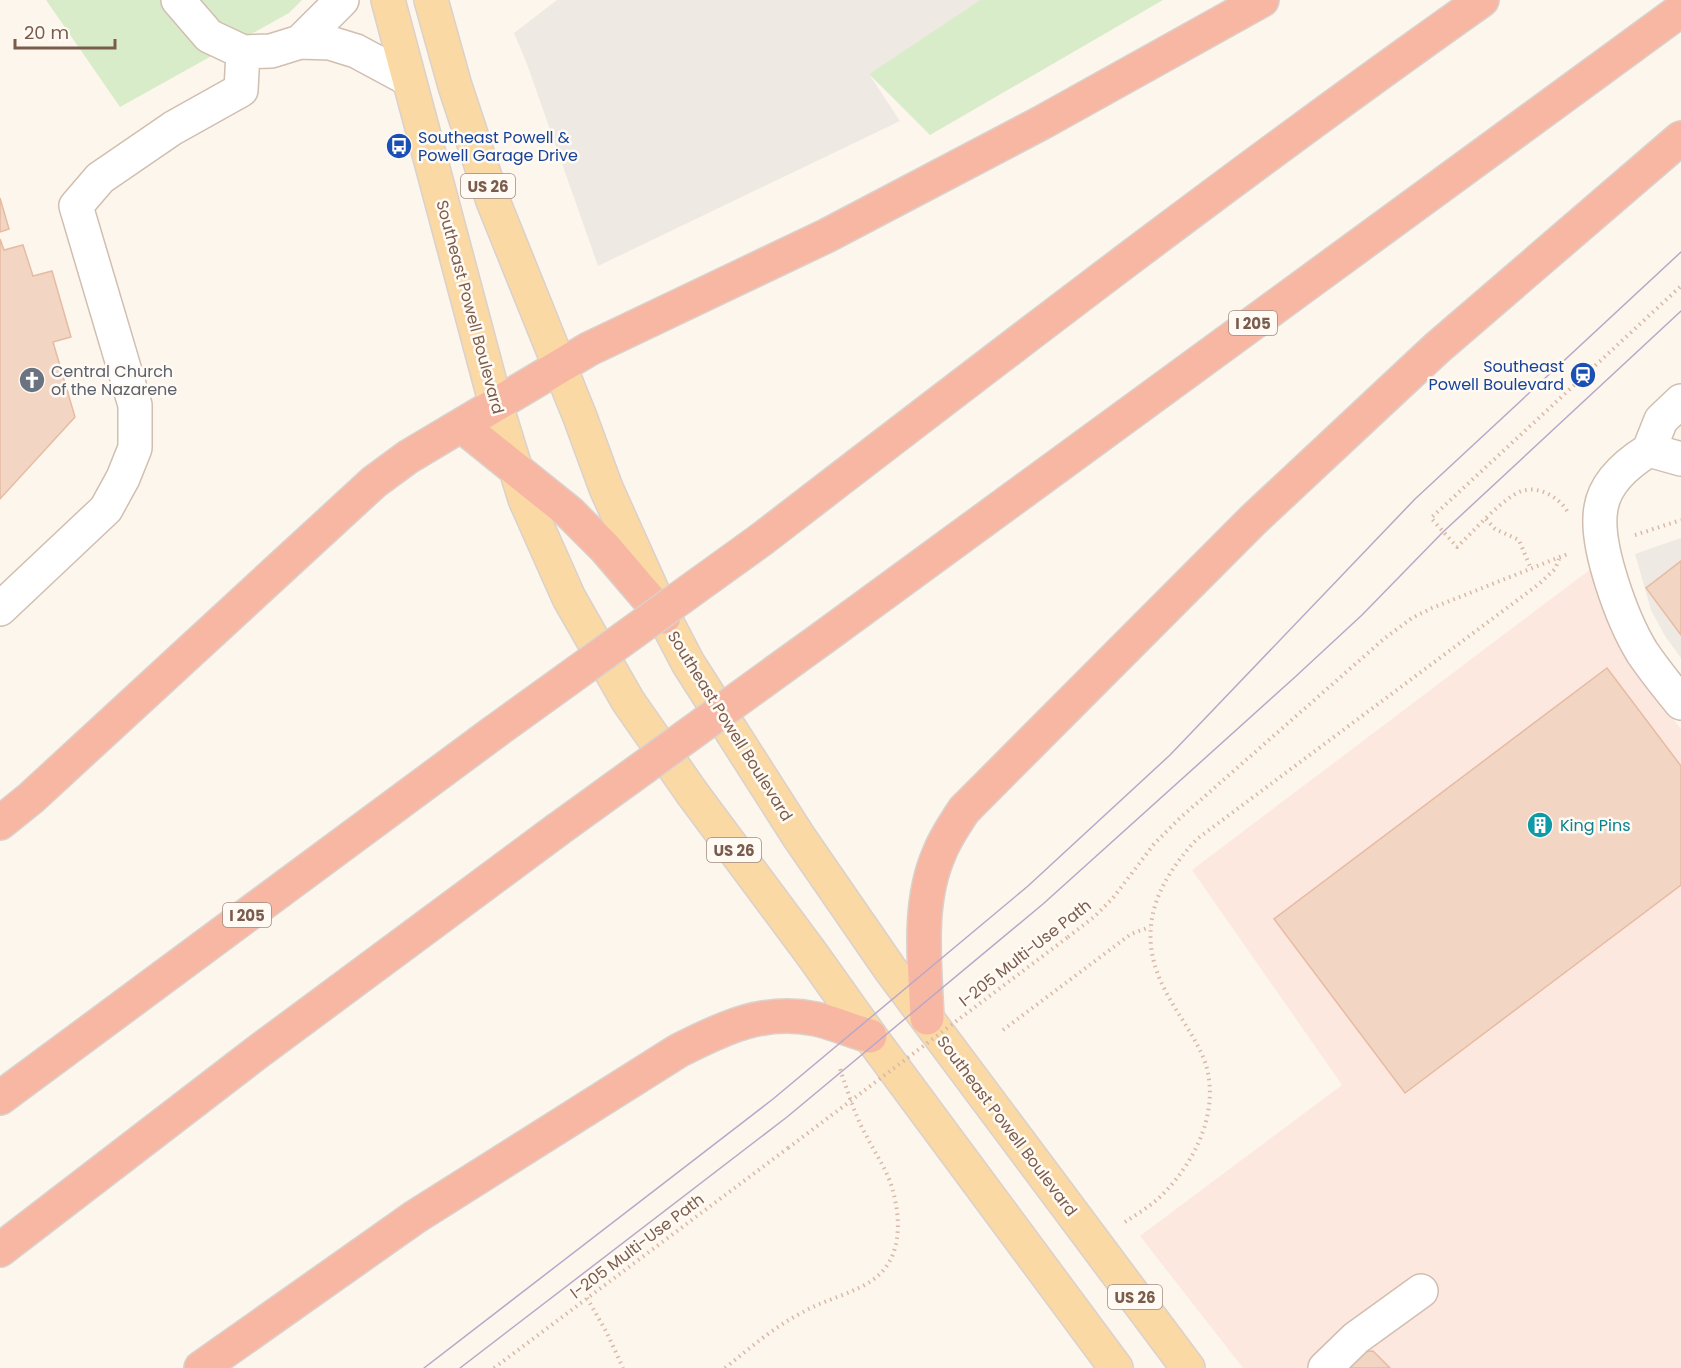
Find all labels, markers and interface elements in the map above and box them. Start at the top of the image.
scale bar [15,12,116,50]
text: 20 m [24,20,69,45]
place label: Southeast Powell & Powell Garage Drive [418,126,578,167]
bus stop icon: Southeast Powell & Powell Garage Drive [384,131,414,161]
road number: US 26 [461,174,515,198]
street label: Southeast Powell Boulevard [430,198,510,416]
road number: I 205 [1229,311,1277,335]
place label: Southeast Powell Boulevard [1429,355,1564,396]
place label: Central Church of the Nazarene [51,360,177,401]
station icon: Southeast Powell Boulevard [1568,360,1598,390]
church icon: Central Church of the Nazarene [17,365,47,395]
street label: Southeast Powell Boulevard [662,626,798,826]
building icon: King Pins [1525,810,1555,840]
place label: King Pins [1560,814,1631,837]
road number: US 26 [707,838,761,862]
street label: I-205 Multi-Use Path [954,894,1096,1012]
road number: I 205 [223,903,271,927]
street label: Southeast Powell Boulevard [931,1031,1083,1221]
street label: I-205 Multi-Use Path [565,1188,709,1304]
road number: US 26 [1108,1285,1162,1309]

